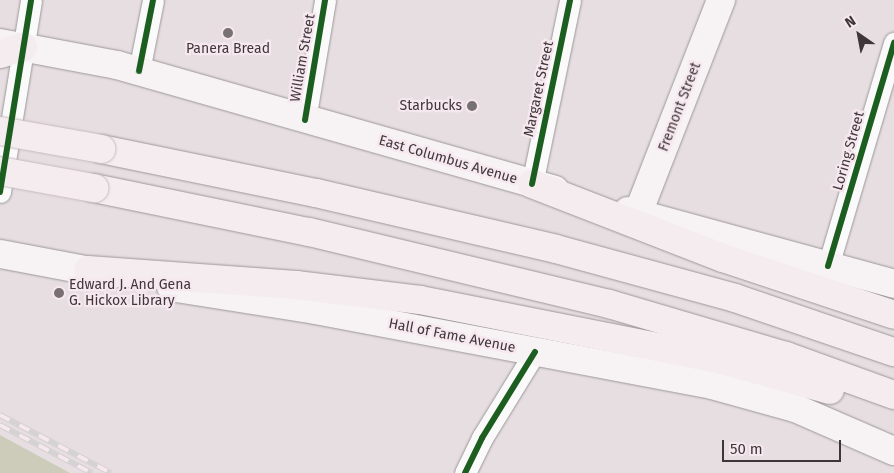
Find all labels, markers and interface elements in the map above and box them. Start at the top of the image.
north arrow [834,10,884,60]
text: N [842,12,859,32]
street label: William Street [287,13,319,103]
marker: Panera Bread [222,27,234,39]
street label: Margaret Street [521,39,557,139]
place label: Panera Bread [186,41,270,57]
street label: Fremont Street [655,60,705,154]
place label: Starbucks [400,98,462,114]
marker: Starbucks [466,100,478,112]
street label: Loring Street [830,110,868,192]
street label: East Columbus Avenue [377,132,519,188]
place label: Edward J. And Gena G. Hickox Library [69,277,191,310]
marker: Edward J. And Gena G. Hickox Library [53,287,65,299]
street label: Hall of Fame Avenue [387,315,517,357]
scale bar [724,430,843,462]
text: 50 m [730,440,763,458]

